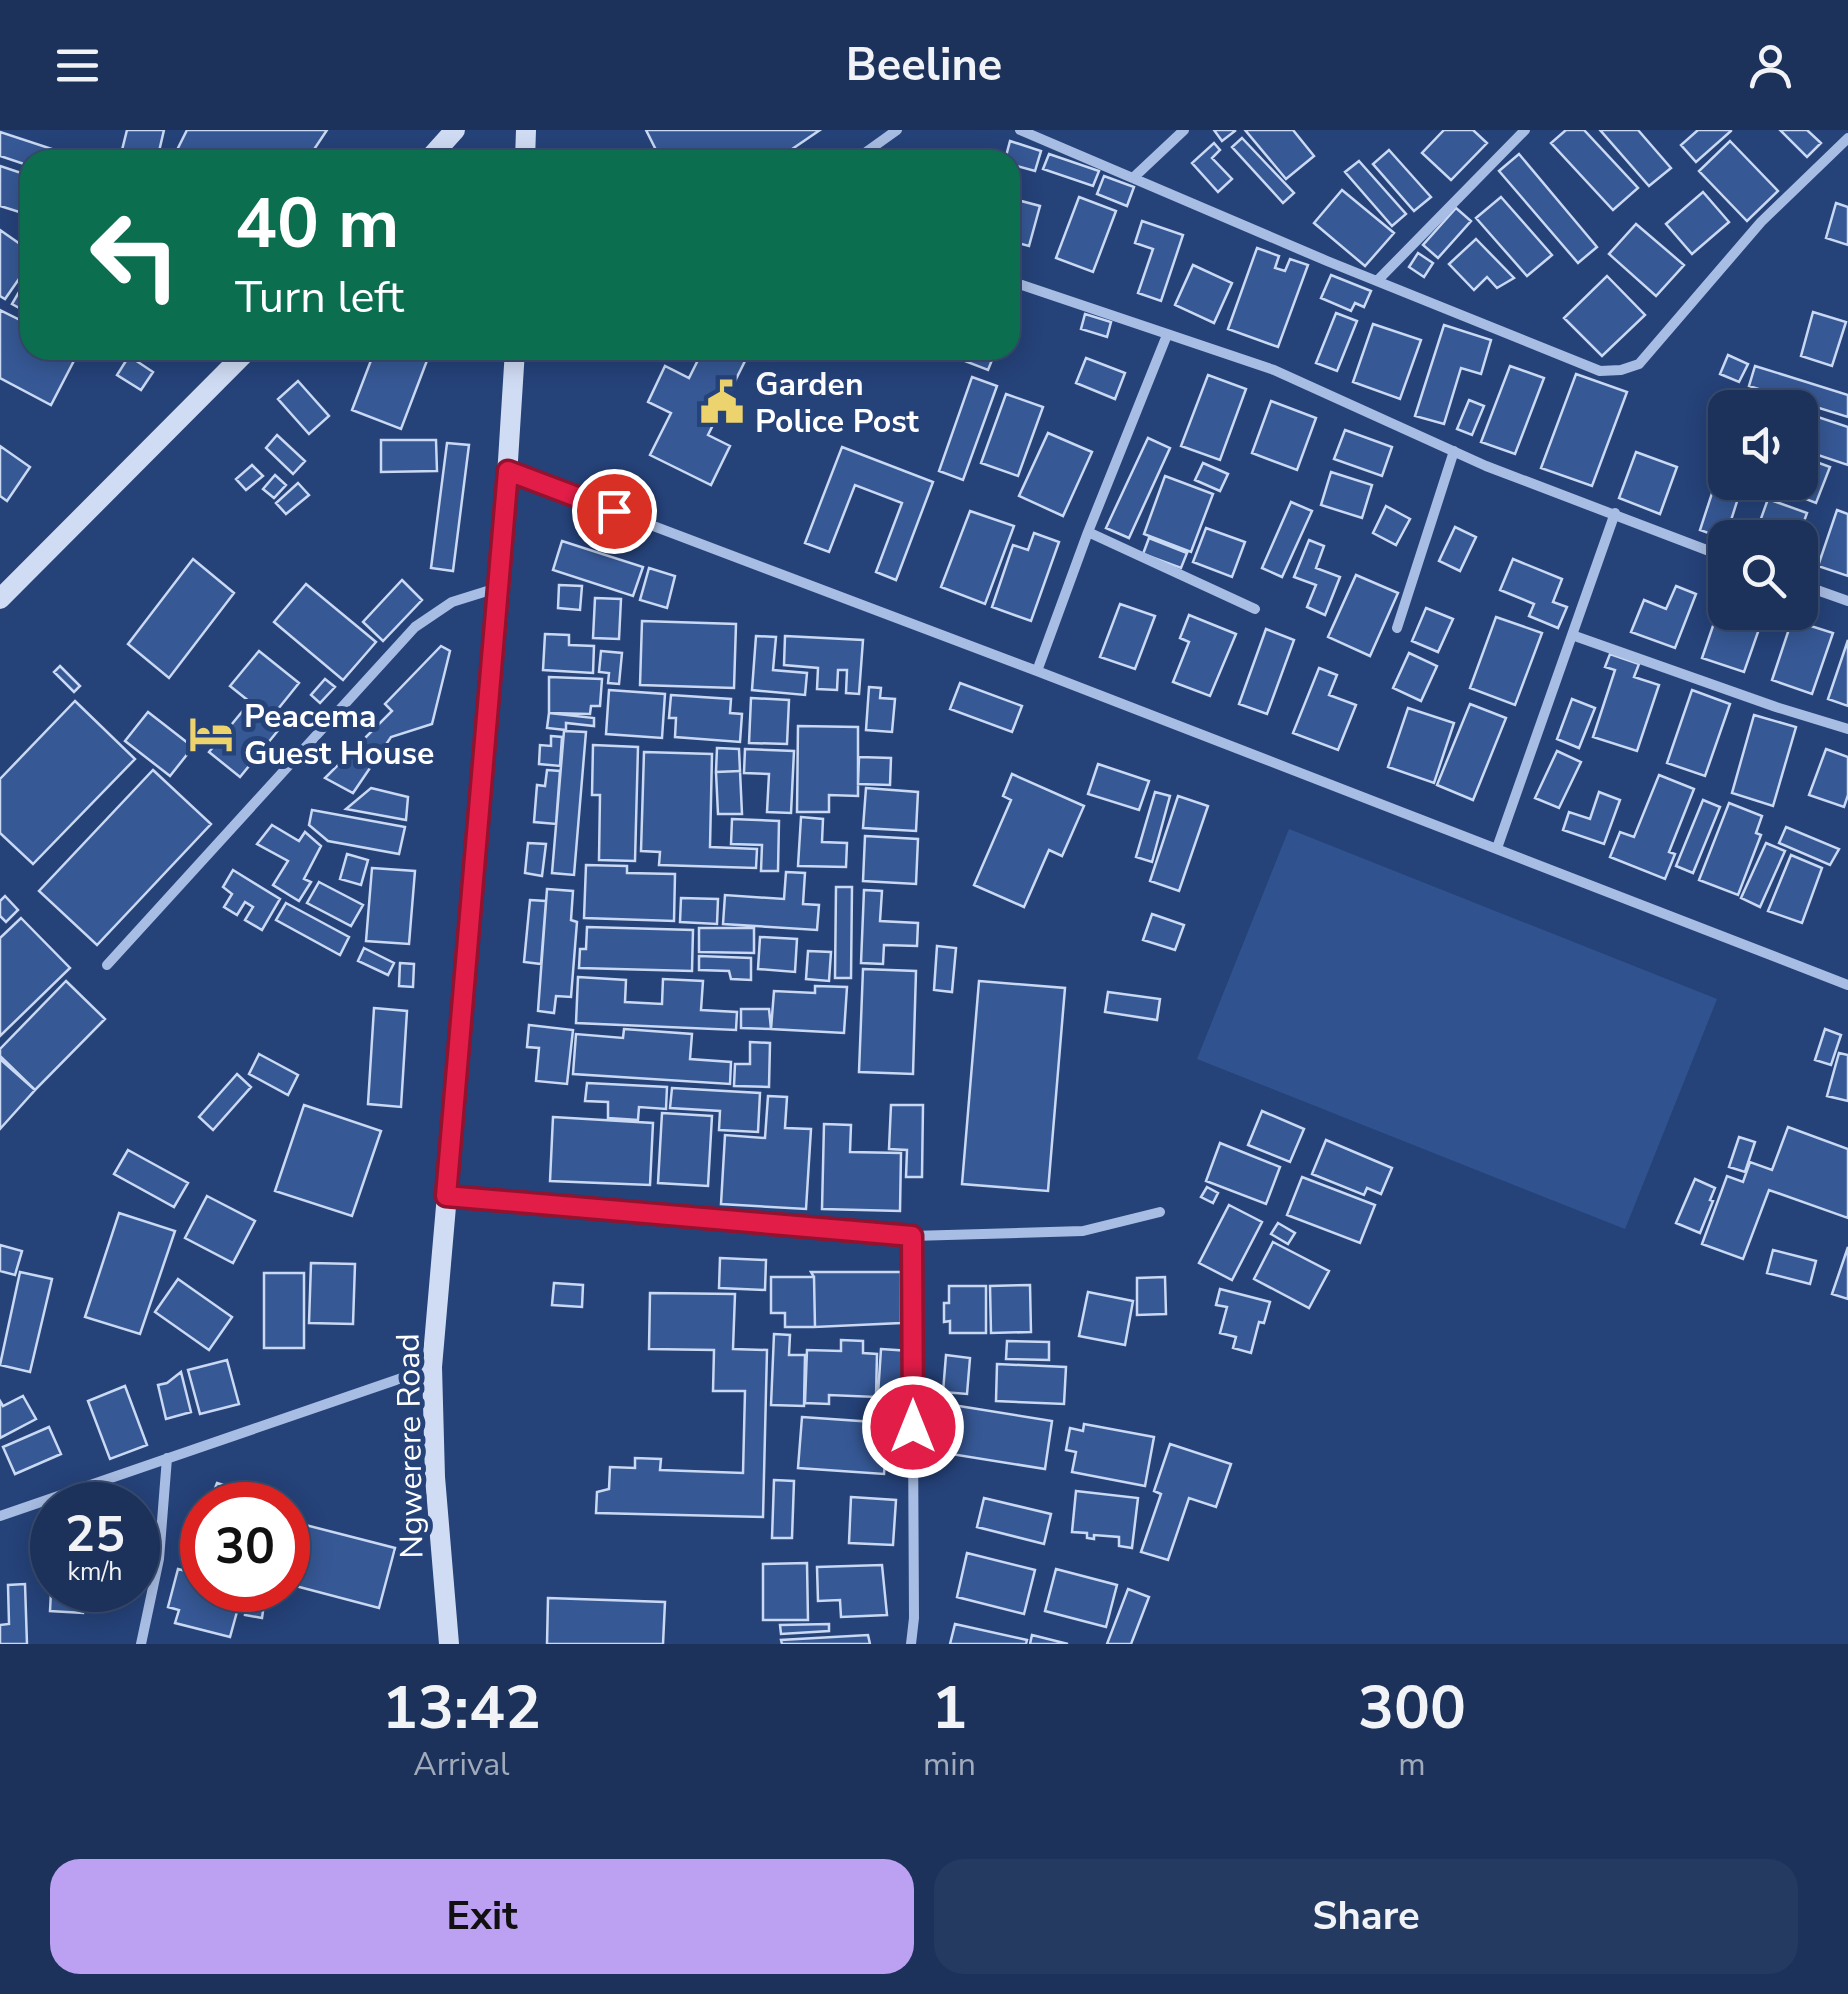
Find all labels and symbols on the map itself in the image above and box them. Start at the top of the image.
place label: Garden Police Post [755,363,920,443]
public building icon: Garden Police Post [698,378,746,426]
pin [572,469,657,554]
place label: Peacema Guest House [244,695,434,775]
hotel icon: Peacema Guest House [187,710,235,758]
street label: Ngwerere Road [387,1333,433,1559]
position arrow [861,1375,965,1479]
speed limit sign: 30 [180,1482,310,1612]

